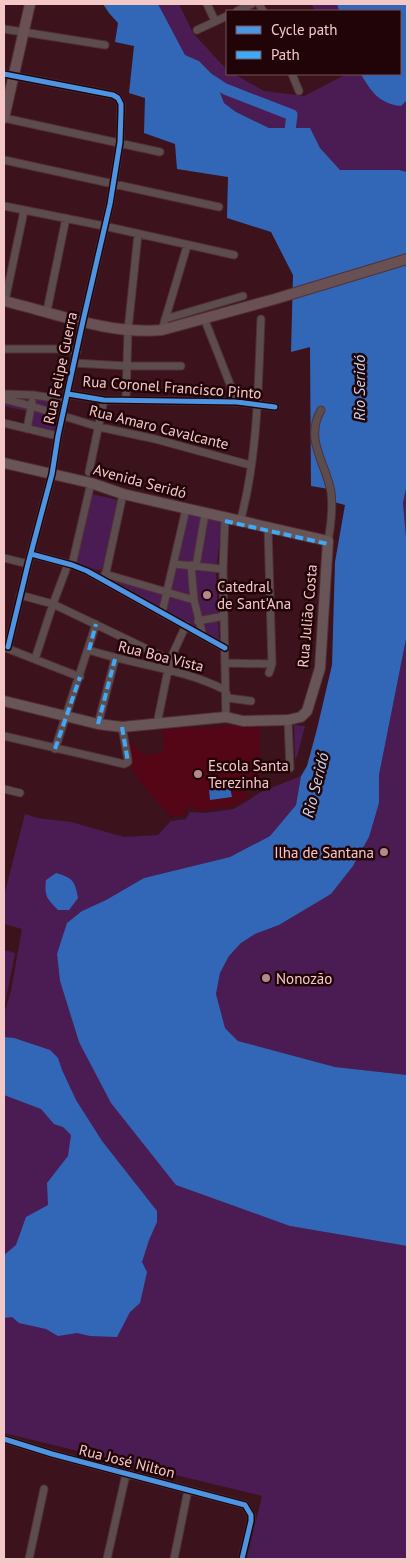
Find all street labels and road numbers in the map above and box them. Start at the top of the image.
street label: Rua Felipe Guerra [39,310,81,426]
street label: Rua Coronel Francisco Pinto [82,371,262,403]
street label: Rua Amaro Cavalcante [87,400,231,454]
street label: Avenida Seridó [91,459,189,503]
street label: Rua Julião Costa [293,564,321,668]
street label: Rua Boa Vista [116,636,206,676]
street label: Rua José Nilton [77,1440,177,1482]

